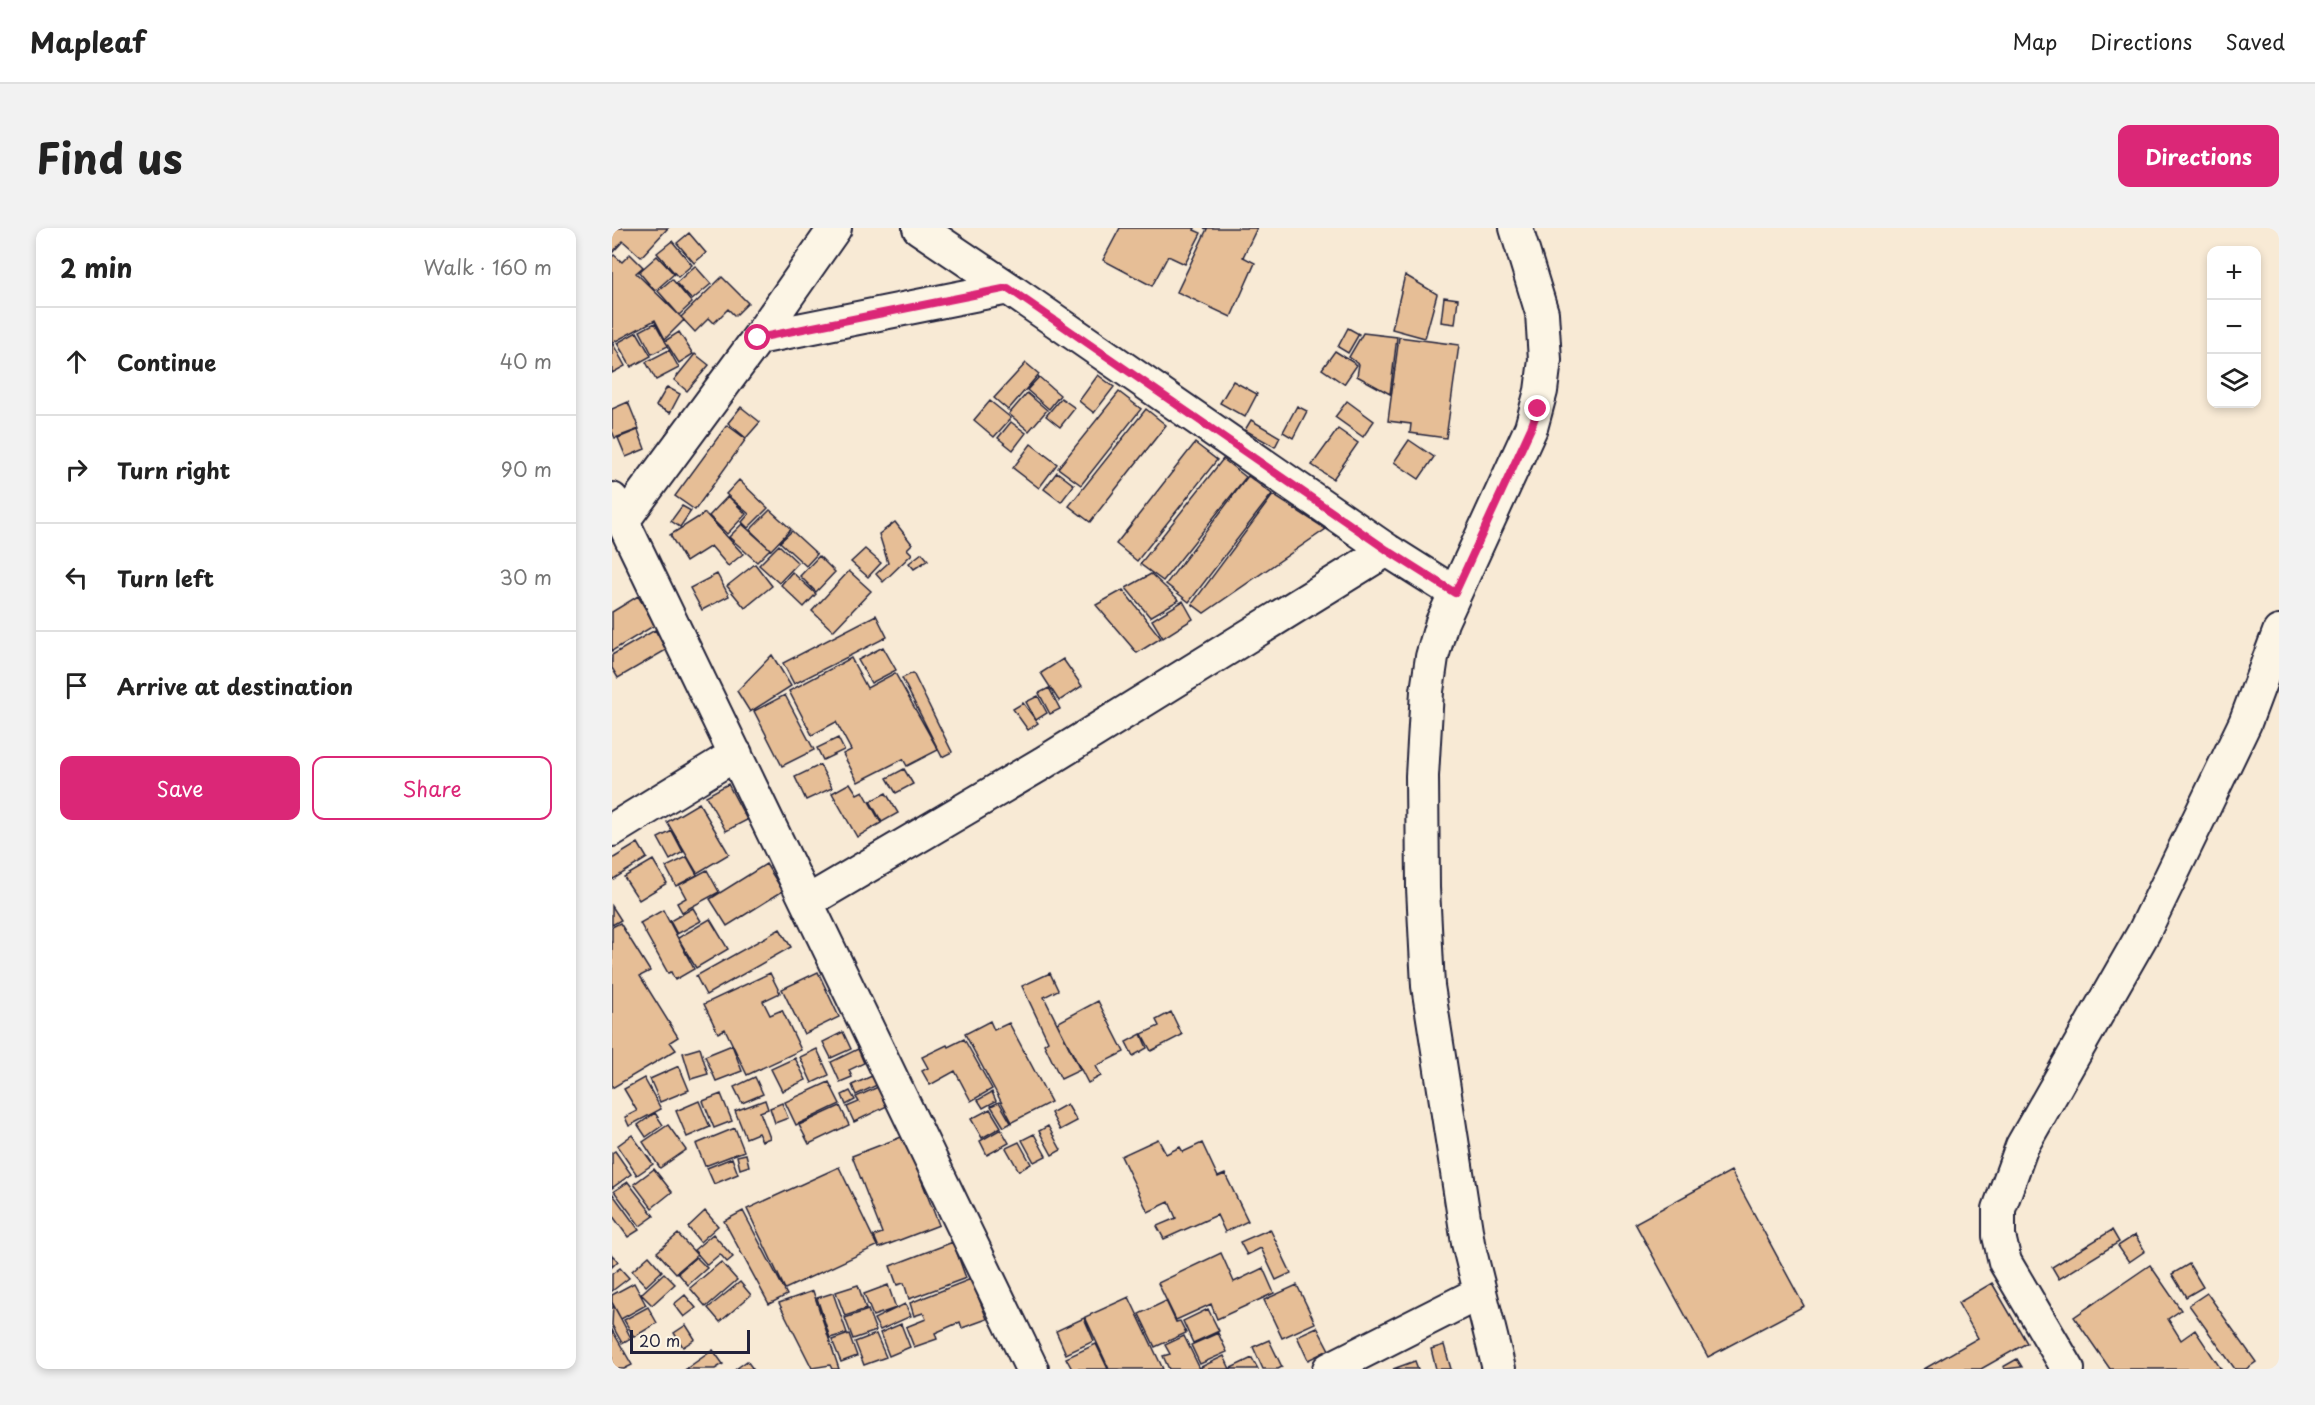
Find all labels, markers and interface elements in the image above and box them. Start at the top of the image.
text: Mapleaf [30,20,146,63]
text: Map [2012,25,2057,57]
text: Directions [2090,25,2192,57]
text: Saved [2225,25,2285,57]
text: Find us [36,125,183,188]
button: Directions [2118,125,2279,187]
map controls [2207,246,2261,408]
button: + [2207,246,2261,300]
text: 2 min [60,248,133,287]
text: Walk · 160 m [424,252,552,282]
button: − [2207,300,2261,354]
route start [744,324,770,350]
icon: ahead [60,345,93,378]
text: Continue [117,345,216,378]
text: 40 m [500,346,552,376]
button: layers [2207,354,2261,408]
route end [1524,395,1550,421]
icon: right [60,453,93,486]
text: Turn right [117,453,230,486]
text: 90 m [501,454,552,484]
icon: left [60,561,93,594]
text: Turn left [117,561,214,594]
text: 30 m [499,562,552,592]
icon: arrive [60,669,93,702]
text: Arrive at destination [117,669,353,702]
button: Save [60,756,300,820]
button: Share [312,756,552,820]
scale bar [630,1327,750,1354]
text: 20 m [639,1328,680,1352]

